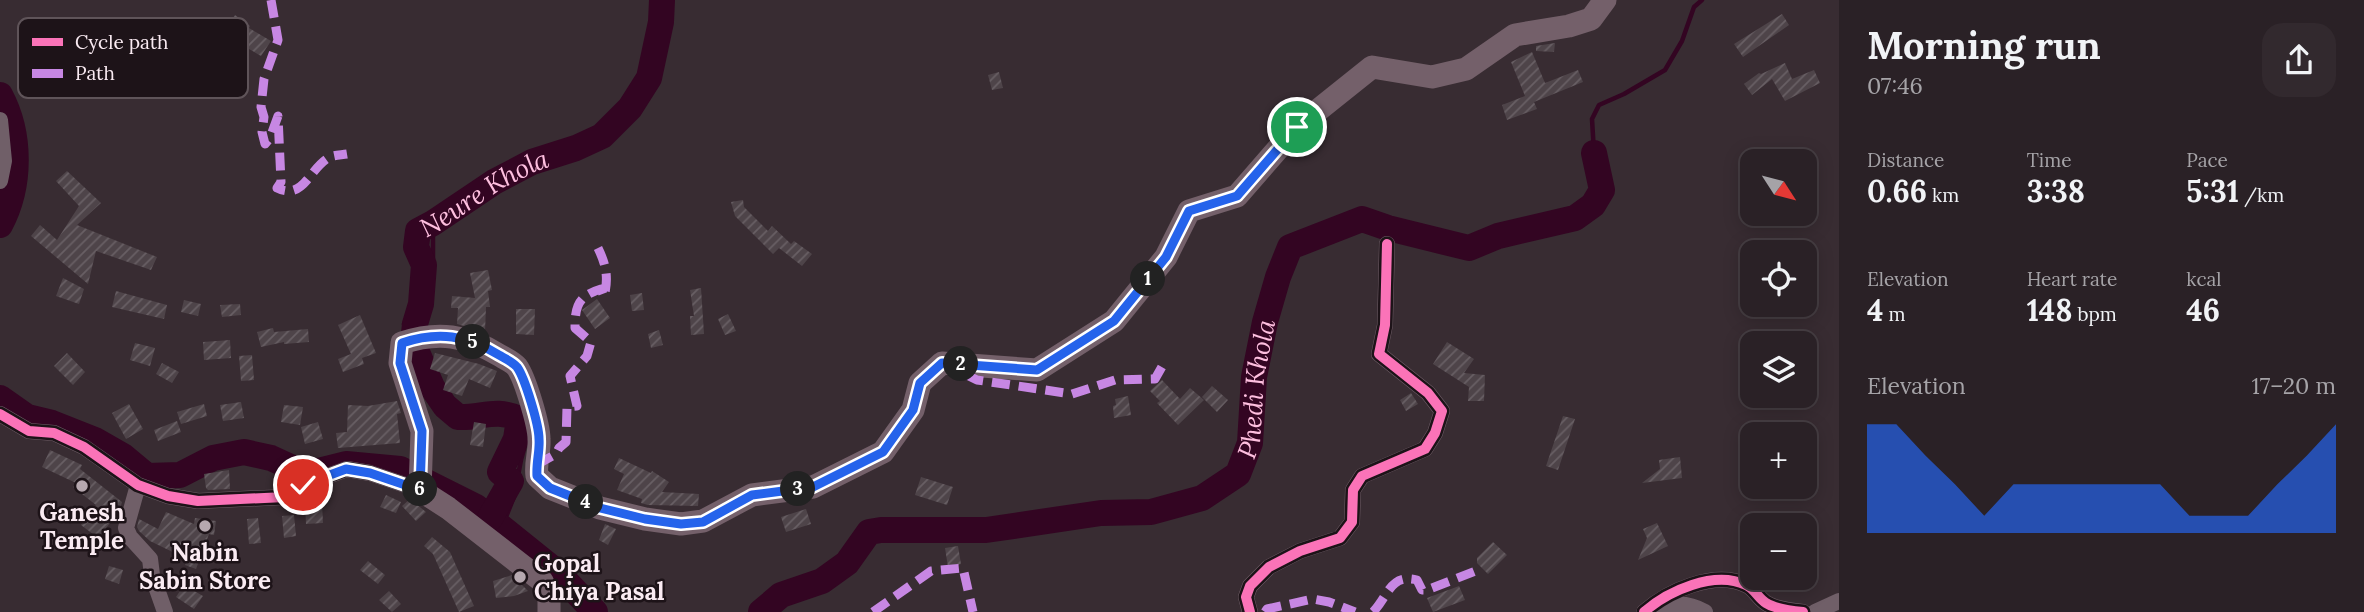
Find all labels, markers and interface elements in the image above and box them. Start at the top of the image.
legend [18,18,248,98]
text: Morning run [1867,21,2101,69]
button: share [2262,23,2336,97]
text: Cycle path [75,30,168,54]
text: Path [75,61,115,85]
text: 07:46 [1867,71,1923,100]
pin [1267,97,1327,157]
icon: arrive [1278,108,1316,146]
water label: Neure Khola [414,141,553,244]
text: Distance [1867,148,1944,172]
text: Time [2027,148,2071,172]
text: Pace [2186,148,2228,172]
north arrow [1740,149,1816,226]
map controls [1740,149,1817,590]
text: 0.66 [1867,172,1927,210]
text: 3:38 [2027,172,2085,210]
text: 5:31 [2186,172,2239,210]
text: km [1927,183,1959,207]
text: /km [2239,183,2284,207]
button: locate [1740,240,1817,317]
pin: 1 [1130,262,1166,296]
text: 1 [1144,266,1151,290]
text: Elevation [1867,267,1949,291]
text: Heart rate [2027,267,2117,291]
text: kcal [2186,267,2221,291]
text: 4 [1867,291,1883,329]
text: 148 [2027,291,2072,329]
text: 46 [2186,291,2220,329]
text: m [1883,302,1905,326]
text: bpm [2072,302,2117,326]
water label: Phedi Khola [1229,316,1282,463]
pin: 5 [456,324,490,360]
text: 5 [467,329,478,353]
button: layers [1740,331,1817,408]
pin: 2 [944,346,978,382]
text: 2 [955,351,966,375]
text: Elevation [1867,371,1966,400]
text: 17–20 m [2251,371,2336,400]
button: + [1740,422,1817,499]
pin [273,455,333,515]
icon: check [284,466,322,504]
pin: 6 [402,472,438,506]
pin: 3 [780,472,816,506]
text: 6 [414,476,425,500]
text: 3 [792,476,803,500]
marker: Ganesh Temple [74,478,90,494]
pin: 4 [568,484,604,520]
text: 4 [580,489,591,513]
place label: Ganesh Temple [39,497,125,556]
button: − [1740,513,1817,590]
marker: Nabin Sabin Store [197,518,213,534]
place label: Nabin Sabin Store [139,537,271,596]
place label: Gopal Chiya Pasal [534,548,664,607]
marker: Gopal Chiya Pasal [512,569,528,585]

